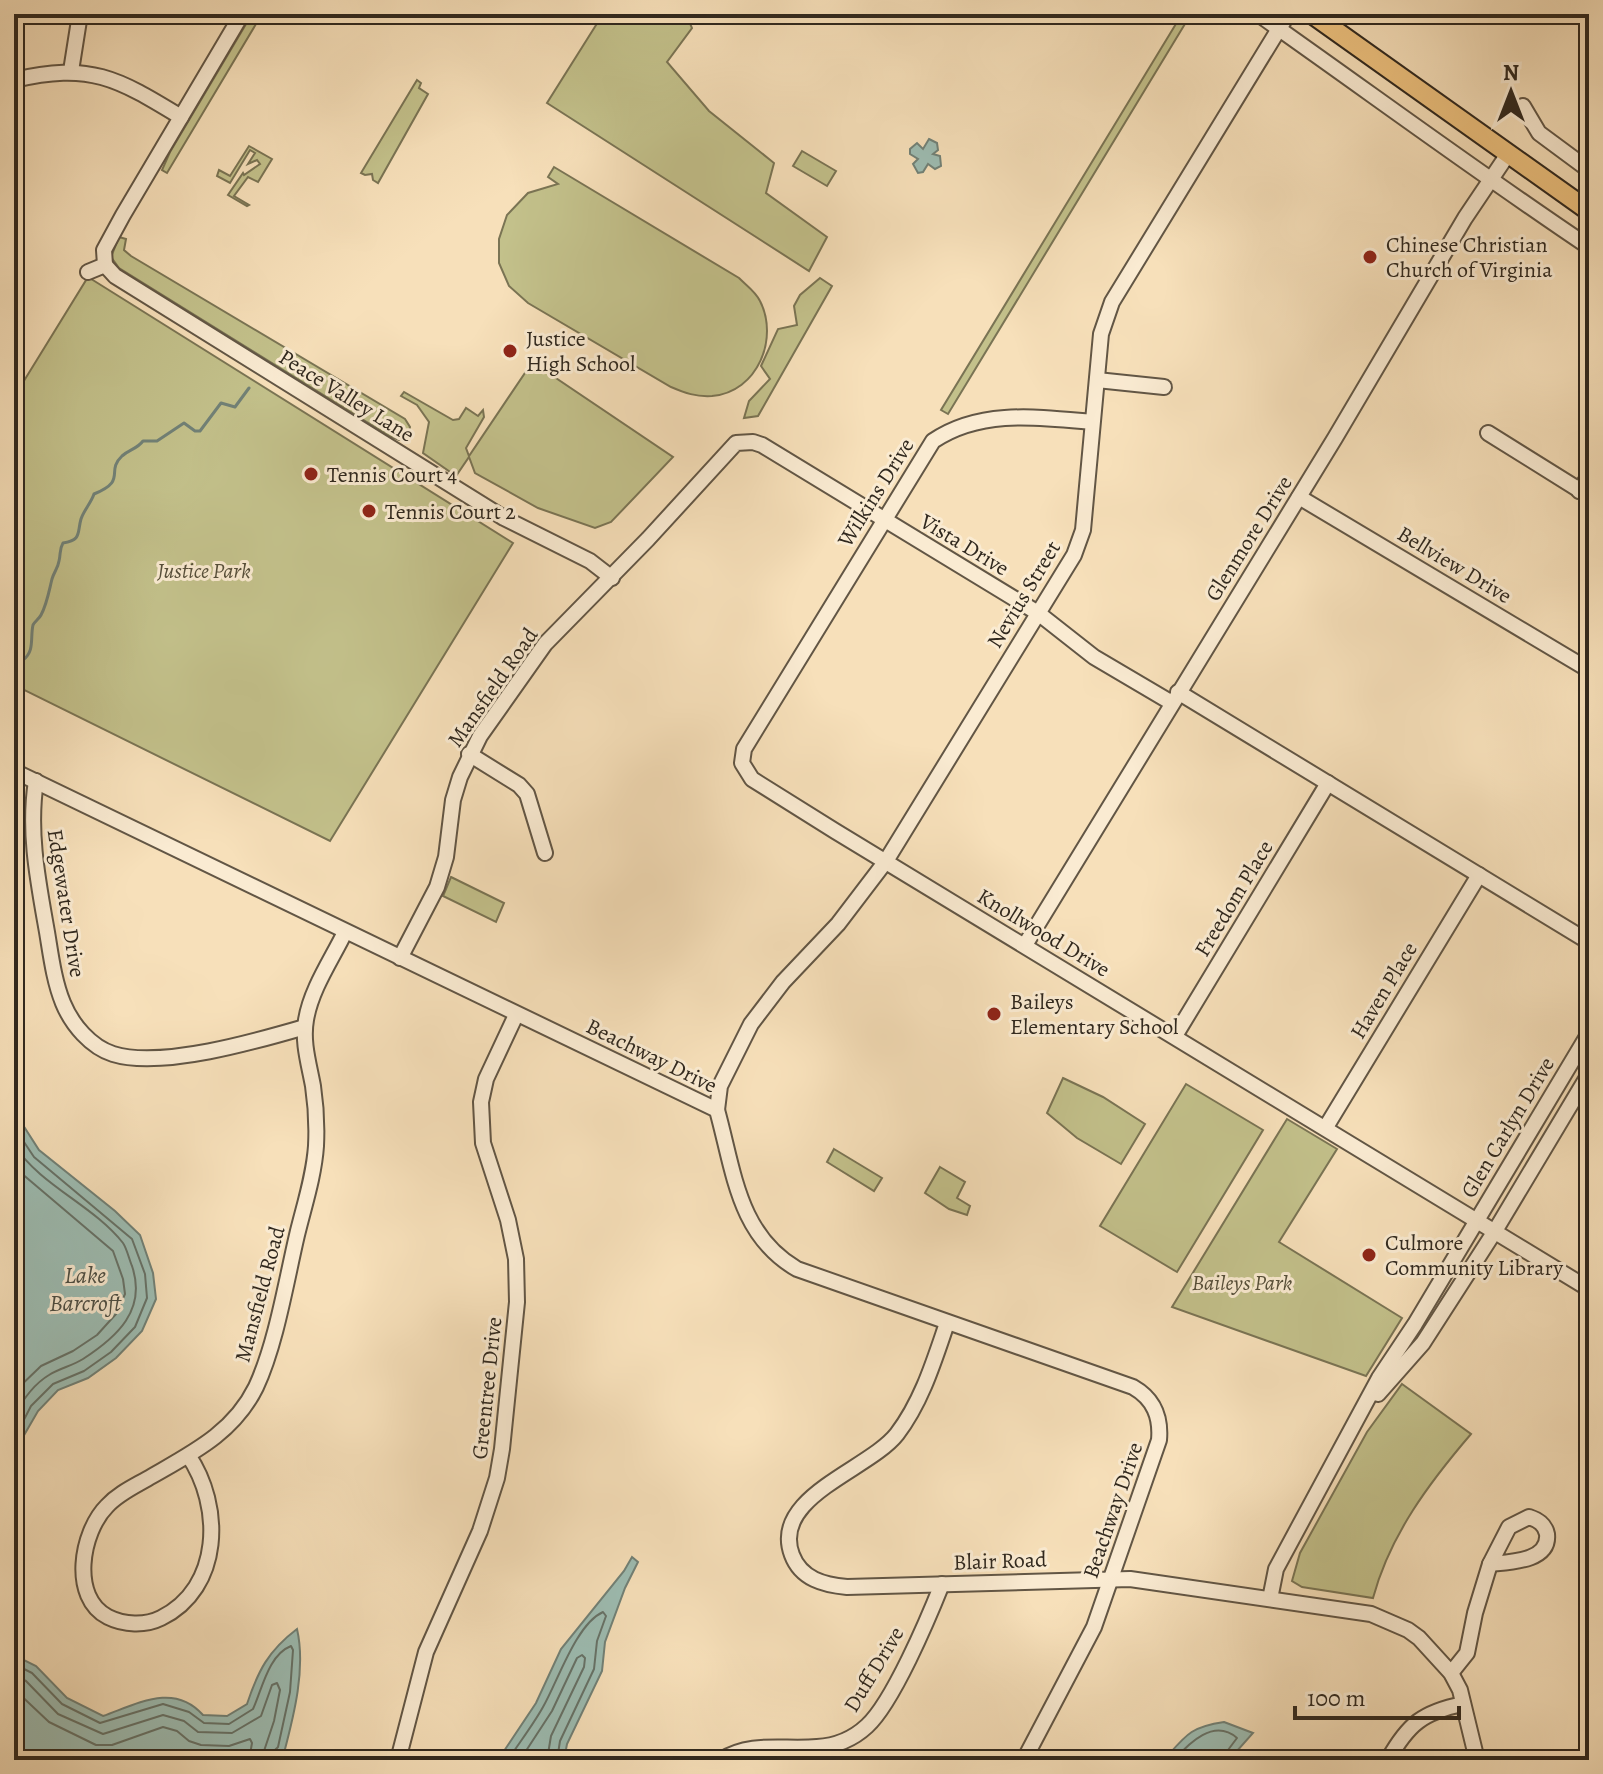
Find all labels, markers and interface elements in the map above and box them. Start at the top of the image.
north arrow [1471,52,1551,132]
text: N [1503,58,1519,88]
place label: Chinese Christian Church of Virginia [1386,230,1553,285]
marker: Chinese Christian Church of Virginia [1361,248,1379,266]
place label: Justice High School [526,324,635,379]
street label: Peace Valley Lane [273,342,420,449]
marker: Justice High School [501,342,519,360]
street label: Wilkins Drive [830,432,921,553]
place label: Tennis Court 4 [327,460,457,490]
marker: Tennis Court 4 [302,465,320,483]
street label: Glenmore Drive [1198,470,1299,607]
place label: Tennis Court 2 [385,497,516,527]
marker: Tennis Court 2 [360,502,378,520]
street label: Vista Drive [914,506,1015,583]
street label: Bellview Drive [1392,519,1517,611]
street label: Nevius Street [980,535,1068,654]
park label: Justice Park [156,556,251,586]
street label: Mansfield Road [440,622,545,753]
street label: Edgewater Drive [39,827,93,980]
street label: Freedom Place [1187,835,1280,962]
street label: Knollwood Drive [971,881,1116,984]
street label: Haven Place [1343,936,1425,1045]
place label: Baileys Elementary School [1010,987,1178,1042]
marker: Baileys Elementary School [985,1005,1003,1023]
street label: Beachway Drive [581,1011,722,1101]
street label: Glen Carlyn Drive [1454,1051,1562,1204]
street label: Mansfield Road [227,1223,293,1366]
place label: Culmore Community Library [1385,1228,1563,1283]
marker: Culmore Community Library [1360,1246,1378,1264]
water label: Lake Barcroft [49,1259,122,1319]
park label: Baileys Park [1192,1268,1293,1298]
street label: Greentree Drive [465,1315,509,1461]
street label: Beachway Drive [1076,1438,1150,1582]
street label: Blair Road [953,1544,1047,1578]
street label: Duff Drive [837,1621,911,1718]
scale bar [1295,1670,1459,1720]
text: 100 m [1307,1682,1366,1714]

